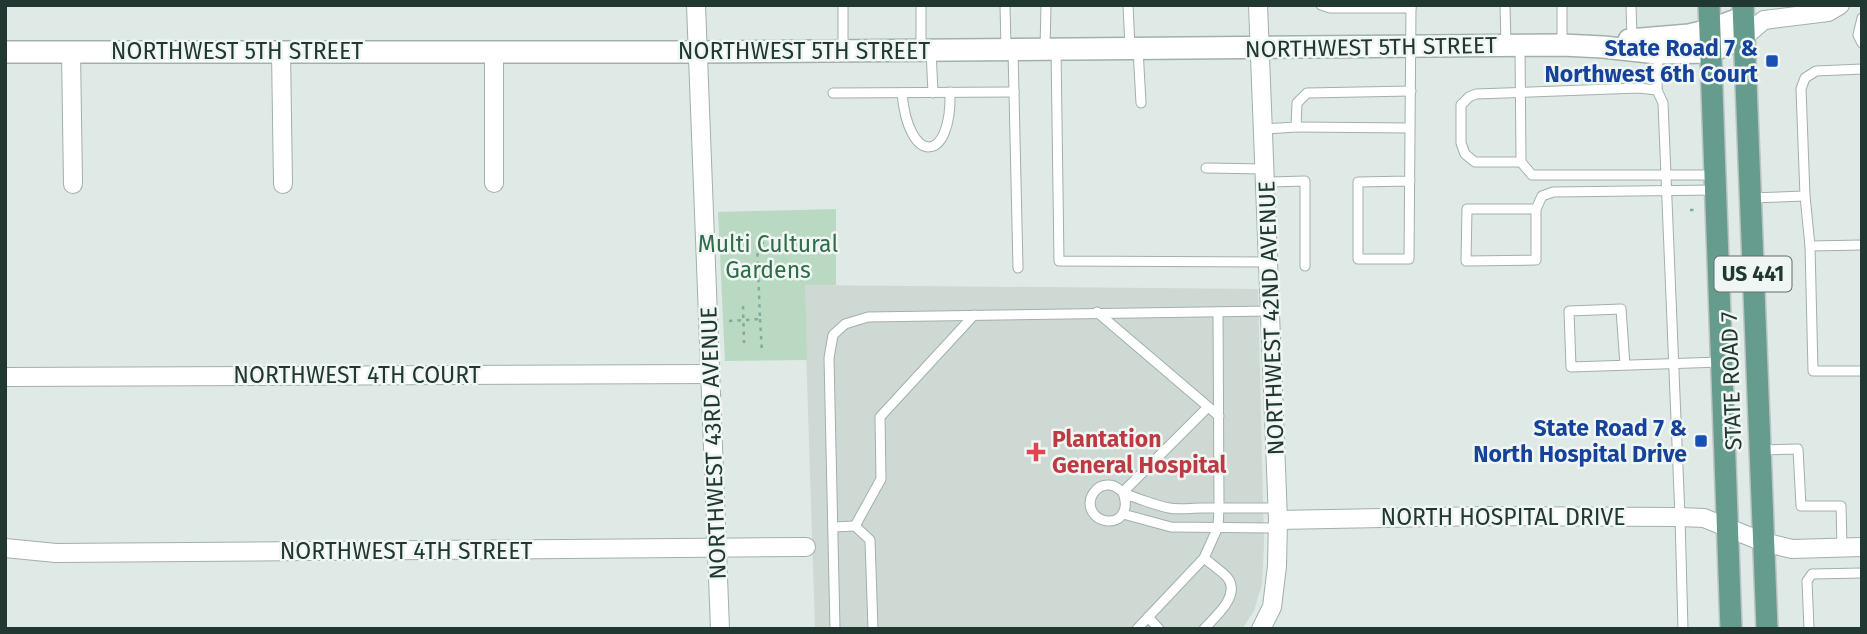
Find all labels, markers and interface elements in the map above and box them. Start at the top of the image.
street label: NORTHWEST 5TH STREET [1245,31,1497,63]
place label: State Road 7 & Northwest 6th Court [1545,34,1759,88]
street label: NORTHWEST 5TH STREET [111,37,363,65]
street label: NORTHWEST 5TH STREET [678,37,930,65]
marker: State Road 7 & Northwest 6th Court [1764,53,1780,69]
street label: NORTHWEST 42ND AVENUE [1252,180,1290,456]
park label: Multi Cultural Gardens [698,230,838,284]
road number: US 441 [1714,256,1792,292]
street label: NORTHWEST 43RD AVENUE [694,306,732,580]
street label: STATE ROAD 7 [1715,311,1747,451]
street label: NORTHWEST 4TH COURT [233,361,481,389]
place label: State Road 7 & North Hospital Drive [1473,414,1687,468]
place label: Plantation General Hospital [1052,425,1227,479]
marker: State Road 7 & North Hospital Drive [1693,433,1709,449]
marker: Plantation General Hospital [1026,442,1046,462]
street label: NORTH HOSPITAL DRIVE [1380,503,1626,531]
street label: NORTHWEST 4TH STREET [280,537,532,565]

